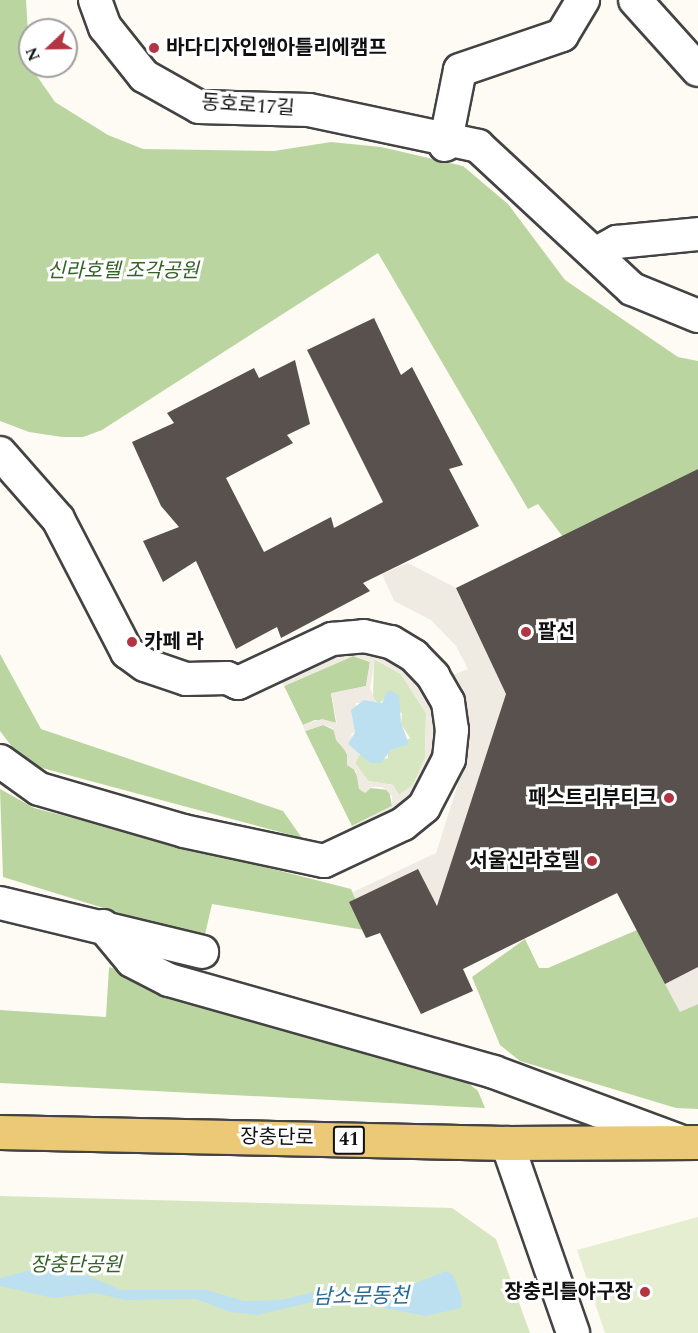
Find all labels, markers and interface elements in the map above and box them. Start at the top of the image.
north arrow [18,18,78,78]
place label: 바다디자인앤아틀리에캠프 [166,36,387,60]
marker: 바다디자인앤아틀리에캠프 [147,41,161,55]
text: N [20,43,47,65]
street label: 동호로17길 [200,91,296,121]
park label: 신라호텔 조각공원 [47,259,199,283]
place label: 팔선 [538,620,575,644]
marker: 팔선 [519,625,533,639]
place label: 카페 라 [144,630,204,654]
marker: 카페 라 [125,635,139,649]
place label: 패스트리부티크 [528,786,657,810]
marker: 패스트리부티크 [662,791,676,805]
place label: 서울신라호텔 [470,849,580,873]
marker: 서울신라호텔 [585,854,599,868]
street label: 장충단로 [240,1125,314,1151]
road number: 41 [332,1125,366,1155]
park label: 장충단공원 [30,1253,122,1277]
place label: 장충리틀야구장 [504,1280,633,1304]
water label: 남소문동천 [312,1284,410,1310]
marker: 장충리틀야구장 [638,1285,652,1299]

